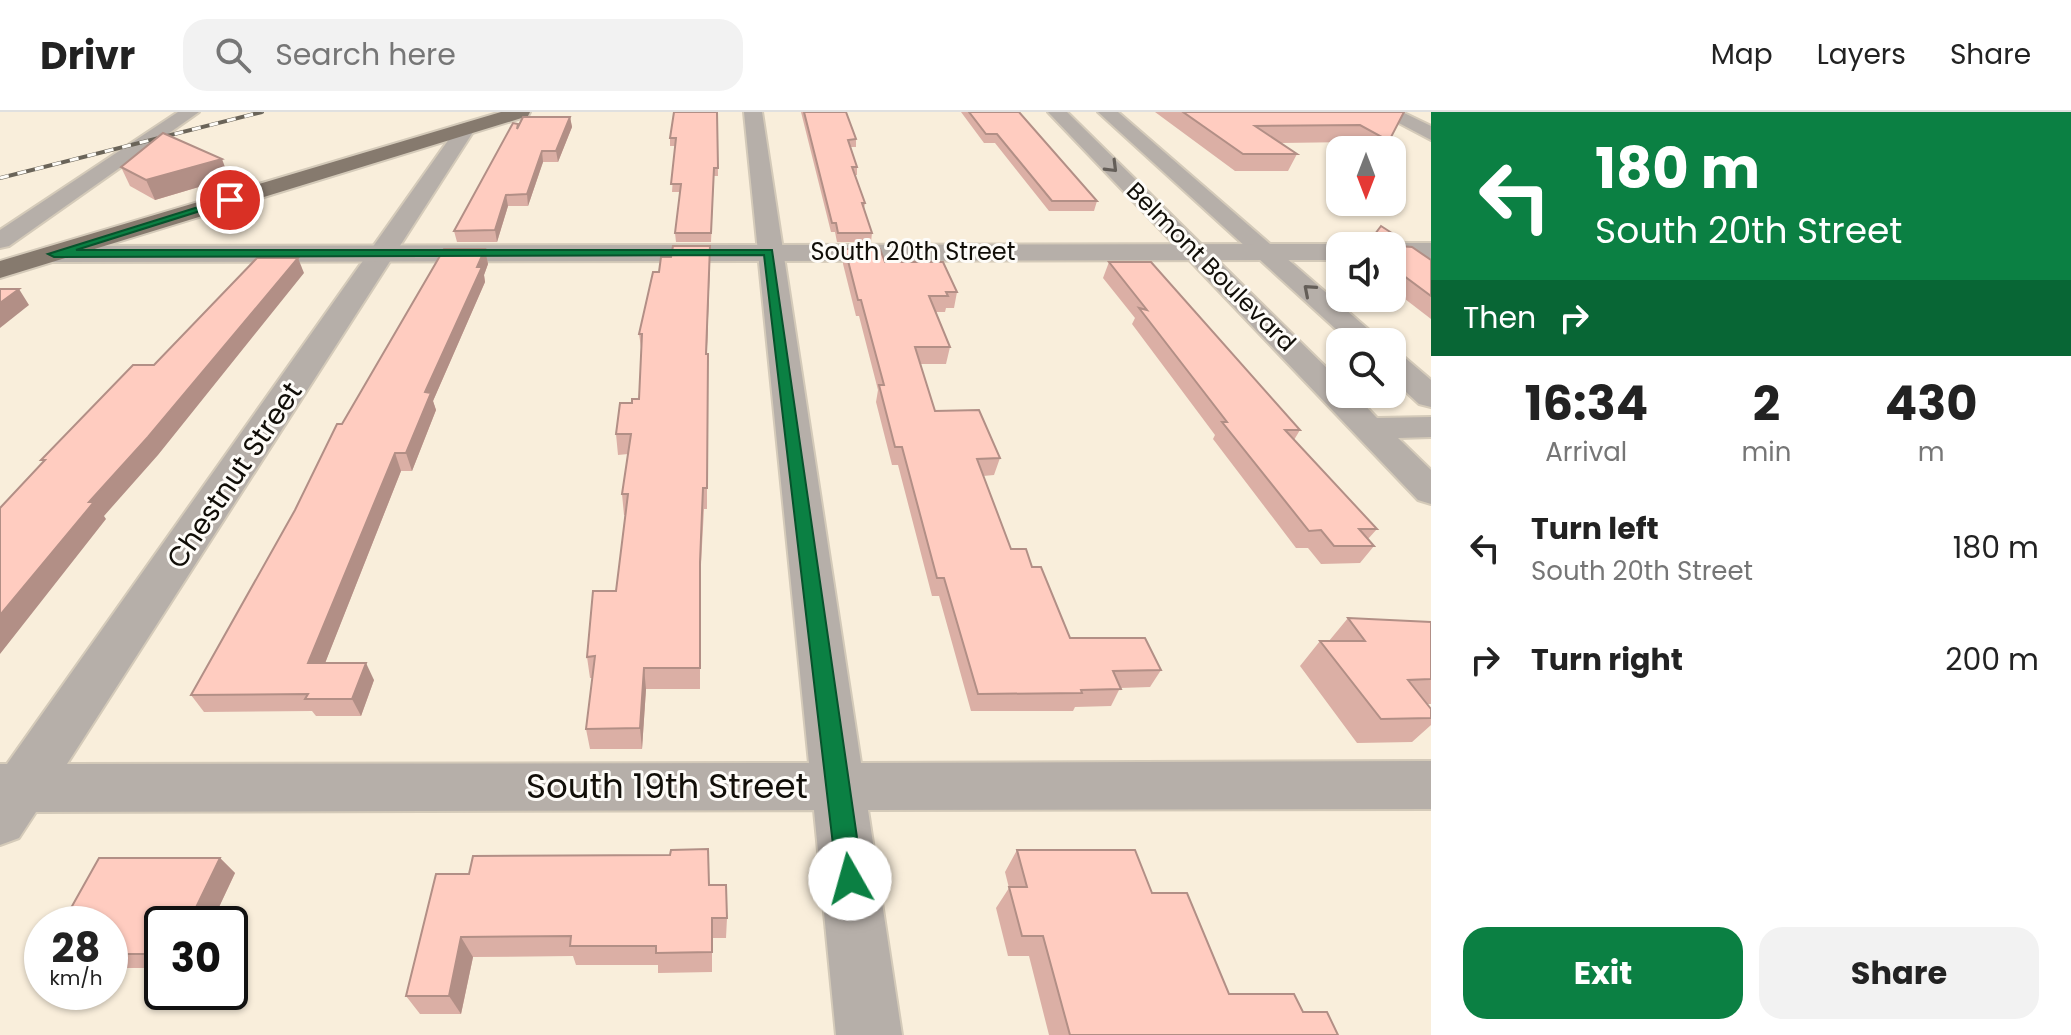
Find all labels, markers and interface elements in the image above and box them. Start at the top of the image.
search box [183,19,743,91]
text: Drivr [40,29,135,82]
icon: search [211,33,255,77]
text: Search here [275,33,456,76]
text: Map [1711,35,1773,74]
text: Layers [1817,35,1906,74]
text: Share [1950,35,2031,74]
text: 180 m [1595,129,1760,208]
north arrow [1326,136,1406,216]
map controls [1326,136,1406,408]
icon: left [1463,144,1567,248]
one-way arrow [1103,158,1117,172]
pin [196,166,264,234]
street label: Belmont Boulevard [1119,175,1303,359]
icon: arrive [208,178,252,222]
text: South 20th Street [1595,205,1902,256]
button: sound [1326,232,1406,312]
street label: South 20th Street [811,235,1015,268]
one-way arrow [1304,286,1319,300]
text: Then [1463,296,1536,339]
icon: right [1552,296,1596,340]
button: search [1326,328,1406,408]
text: 16:34 [1524,370,1648,437]
text: 2 [1753,370,1780,437]
text: 430 [1885,370,1978,437]
street label: Chestnut Street [158,374,311,576]
text: Arrival [1545,434,1627,470]
text: min [1742,434,1791,470]
text: m [1918,434,1945,470]
text: Turn left [1531,507,1659,550]
icon: left [1463,526,1507,570]
text: 180 m [1953,526,2039,569]
text: South 20th Street [1531,553,1753,589]
icon: right [1463,638,1507,682]
text: Turn right [1531,638,1683,681]
text: 200 m [1945,638,2039,681]
street label: South 19th Street [526,762,808,810]
position arrow [808,837,892,921]
speed limit sign: 30 [144,906,248,1010]
text: 28 [52,920,100,976]
button: Exit [1463,927,1743,1019]
button: Share [1759,927,2039,1019]
text: km/h [49,964,103,992]

